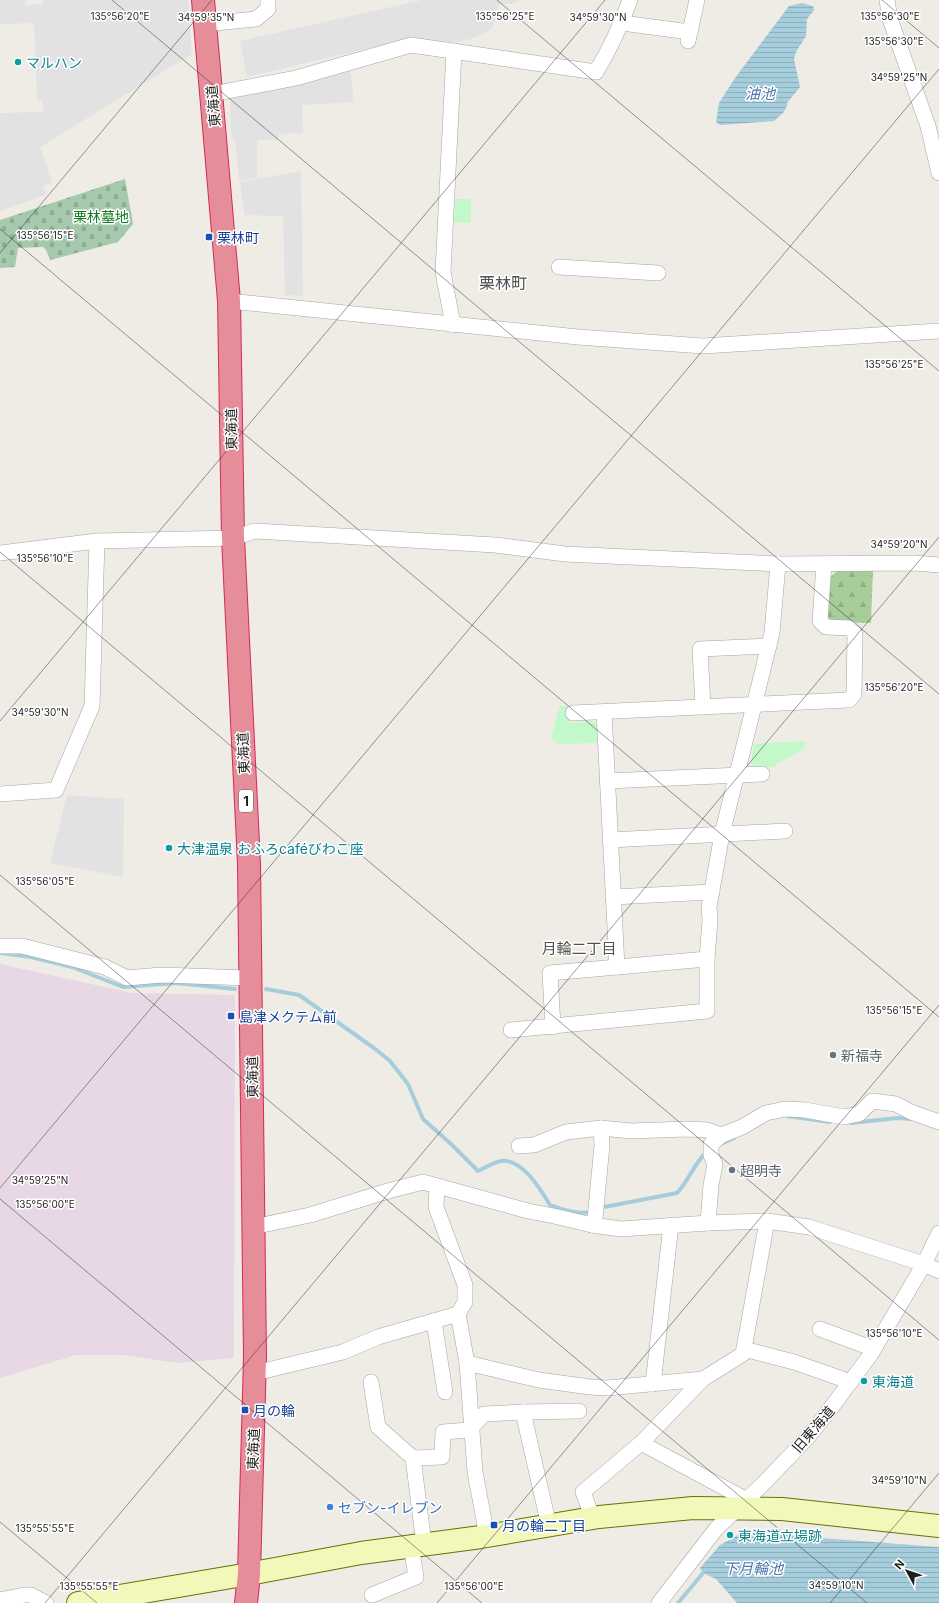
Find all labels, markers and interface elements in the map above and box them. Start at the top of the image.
text: 135°56'20"E [90,10,150,22]
text: 135°56'25"E [475,10,535,22]
text: 135°56'30"E [860,10,920,22]
text: 34°59'35"N [178,11,234,23]
text: 34°59'30"N [570,11,626,23]
text: 135°56'30"E [864,35,924,47]
place label: マルハン [26,54,82,71]
marker: マルハン [13,57,23,67]
text: 34°59'25"N [871,71,927,83]
street label: 東海道 [203,84,223,128]
water label: 油池 [745,84,777,103]
park label: 栗林墓地 [73,208,129,225]
text: 135°56'15"E [17,229,73,241]
place label: 栗林町 [217,229,259,246]
marker: 栗林町 [204,232,214,242]
district label: 栗林町 [479,273,527,293]
text: 135°56'25"E [864,358,924,370]
street label: 東海道 [222,408,240,450]
text: 34°59'20"N [871,538,927,550]
text: 135°56'10"E [16,552,74,564]
text: 135°56'20"E [864,681,924,693]
text: 34°59'30"N [12,706,68,718]
street label: 東海道 [233,732,253,774]
road number: 1 [239,790,253,812]
place label: 大津温泉 おふろcaféびわこ座 [177,840,364,857]
marker: 大津温泉 おふろcaféびわこ座 [164,843,174,853]
text: 135°56'05"E [15,875,75,887]
district label: 月輪二丁目 [541,939,617,958]
text: 135°56'15"E [866,1004,922,1016]
place label: 島津メクテム前 [239,1008,337,1025]
marker: 島津メクテム前 [226,1011,236,1021]
place label: 新福寺 [841,1047,883,1064]
marker: 新福寺 [828,1050,838,1060]
street label: 東海道 [243,1056,261,1098]
place label: 超明寺 [740,1162,782,1179]
marker: 超明寺 [727,1165,737,1175]
text: 34°59'25"N [12,1174,68,1186]
text: 135°56'00"E [15,1198,75,1210]
text: 135°56'10"E [865,1327,923,1339]
place label: 東海道 [872,1373,914,1390]
marker: 東海道 [859,1376,869,1386]
place label: 月の輪 [253,1402,295,1419]
street label: 旧東海道 [788,1402,838,1456]
marker: 月の輪 [240,1405,250,1415]
street label: 東海道 [244,1428,262,1470]
text: 34°59'10"N [872,1474,926,1486]
place label: セブン-イレブン [338,1499,442,1516]
marker: セブン-イレブン [325,1502,335,1512]
place label: 月の輪二丁目 [502,1517,586,1534]
marker: 月の輪二丁目 [489,1520,499,1530]
text: 135°55'55"E [16,1522,74,1534]
place label: 東海道立場跡 [738,1527,822,1544]
marker: 東海道立場跡 [725,1530,735,1540]
north arrow [887,1551,927,1591]
text: N [891,1557,907,1572]
water label: 下月輪池 [723,1559,785,1578]
text: 34°59'10"N [809,1579,863,1591]
text: 135°55'55"E [60,1580,118,1592]
text: 135°56'00"E [444,1580,504,1592]

